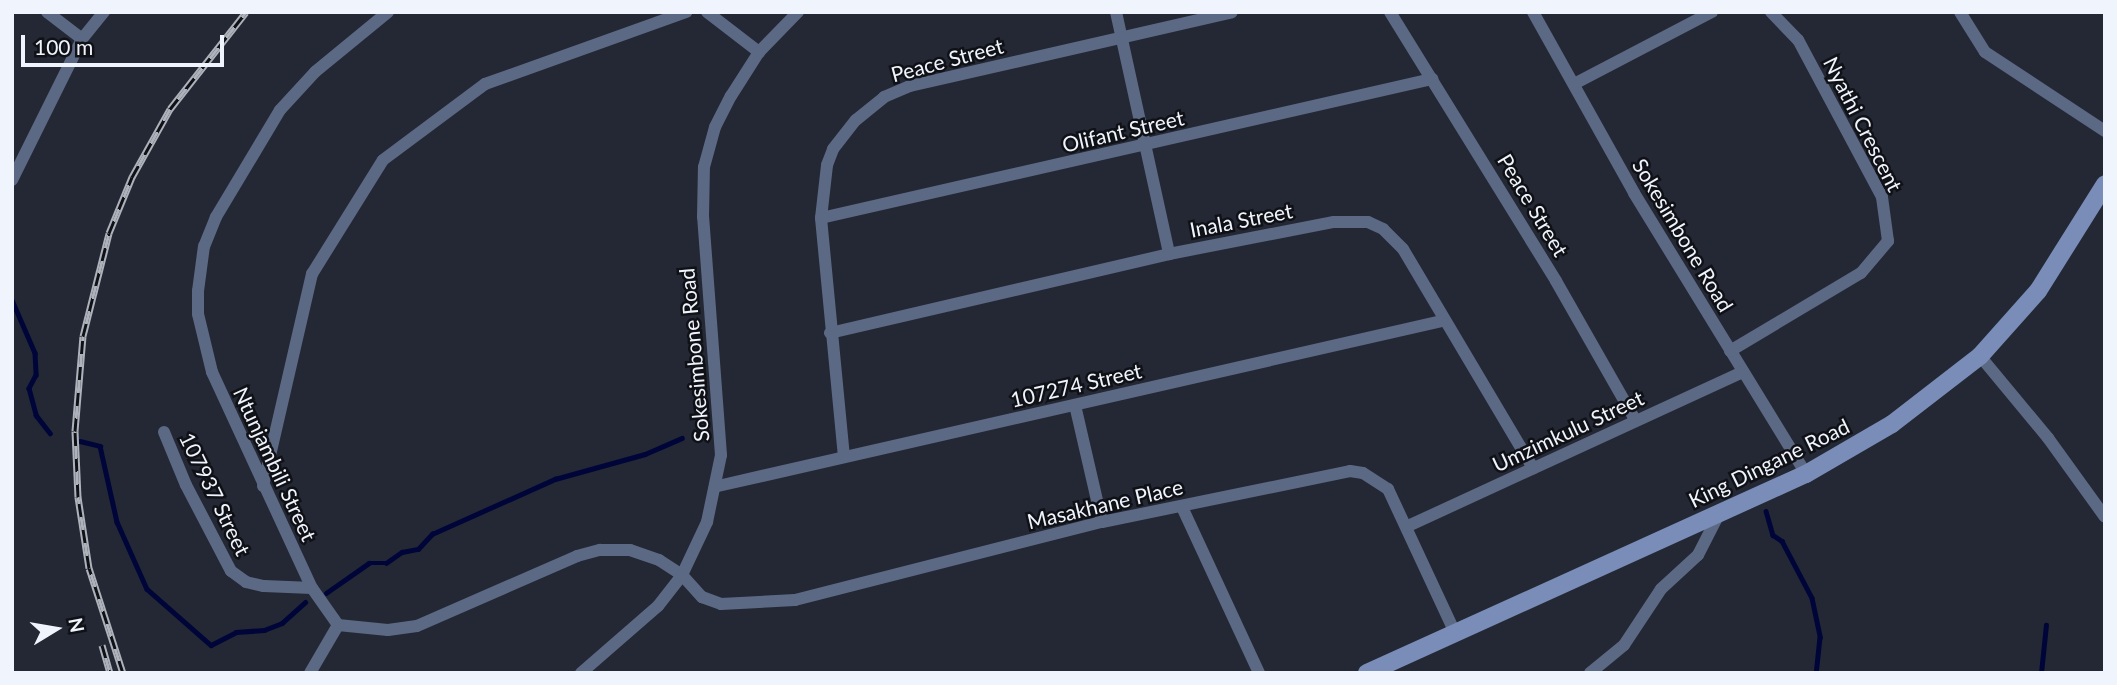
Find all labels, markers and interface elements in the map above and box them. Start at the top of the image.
scale bar [24,21,228,65]
street label: Peace Street [888,33,1006,87]
text: 100 m [34,34,93,59]
street label: Nyathi Crescent [1818,52,1908,196]
street label: Olifant Street [1060,105,1186,157]
street label: Peace Street [1493,149,1573,261]
street label: Sokesimbone Road [1627,154,1739,316]
street label: Inala Street [1188,198,1294,242]
street label: Sokesimbone Road [674,267,714,443]
street label: 107274 Street [1008,358,1144,412]
street label: Ntunjambili Street [228,383,322,545]
street label: Umzimkulu Street [1488,385,1648,477]
street label: King Dingane Road [1685,413,1853,513]
street label: 107937 Street [174,428,256,560]
street label: Masakhane Place [1025,474,1185,534]
north arrow [21,594,91,664]
text: N [64,616,90,634]

